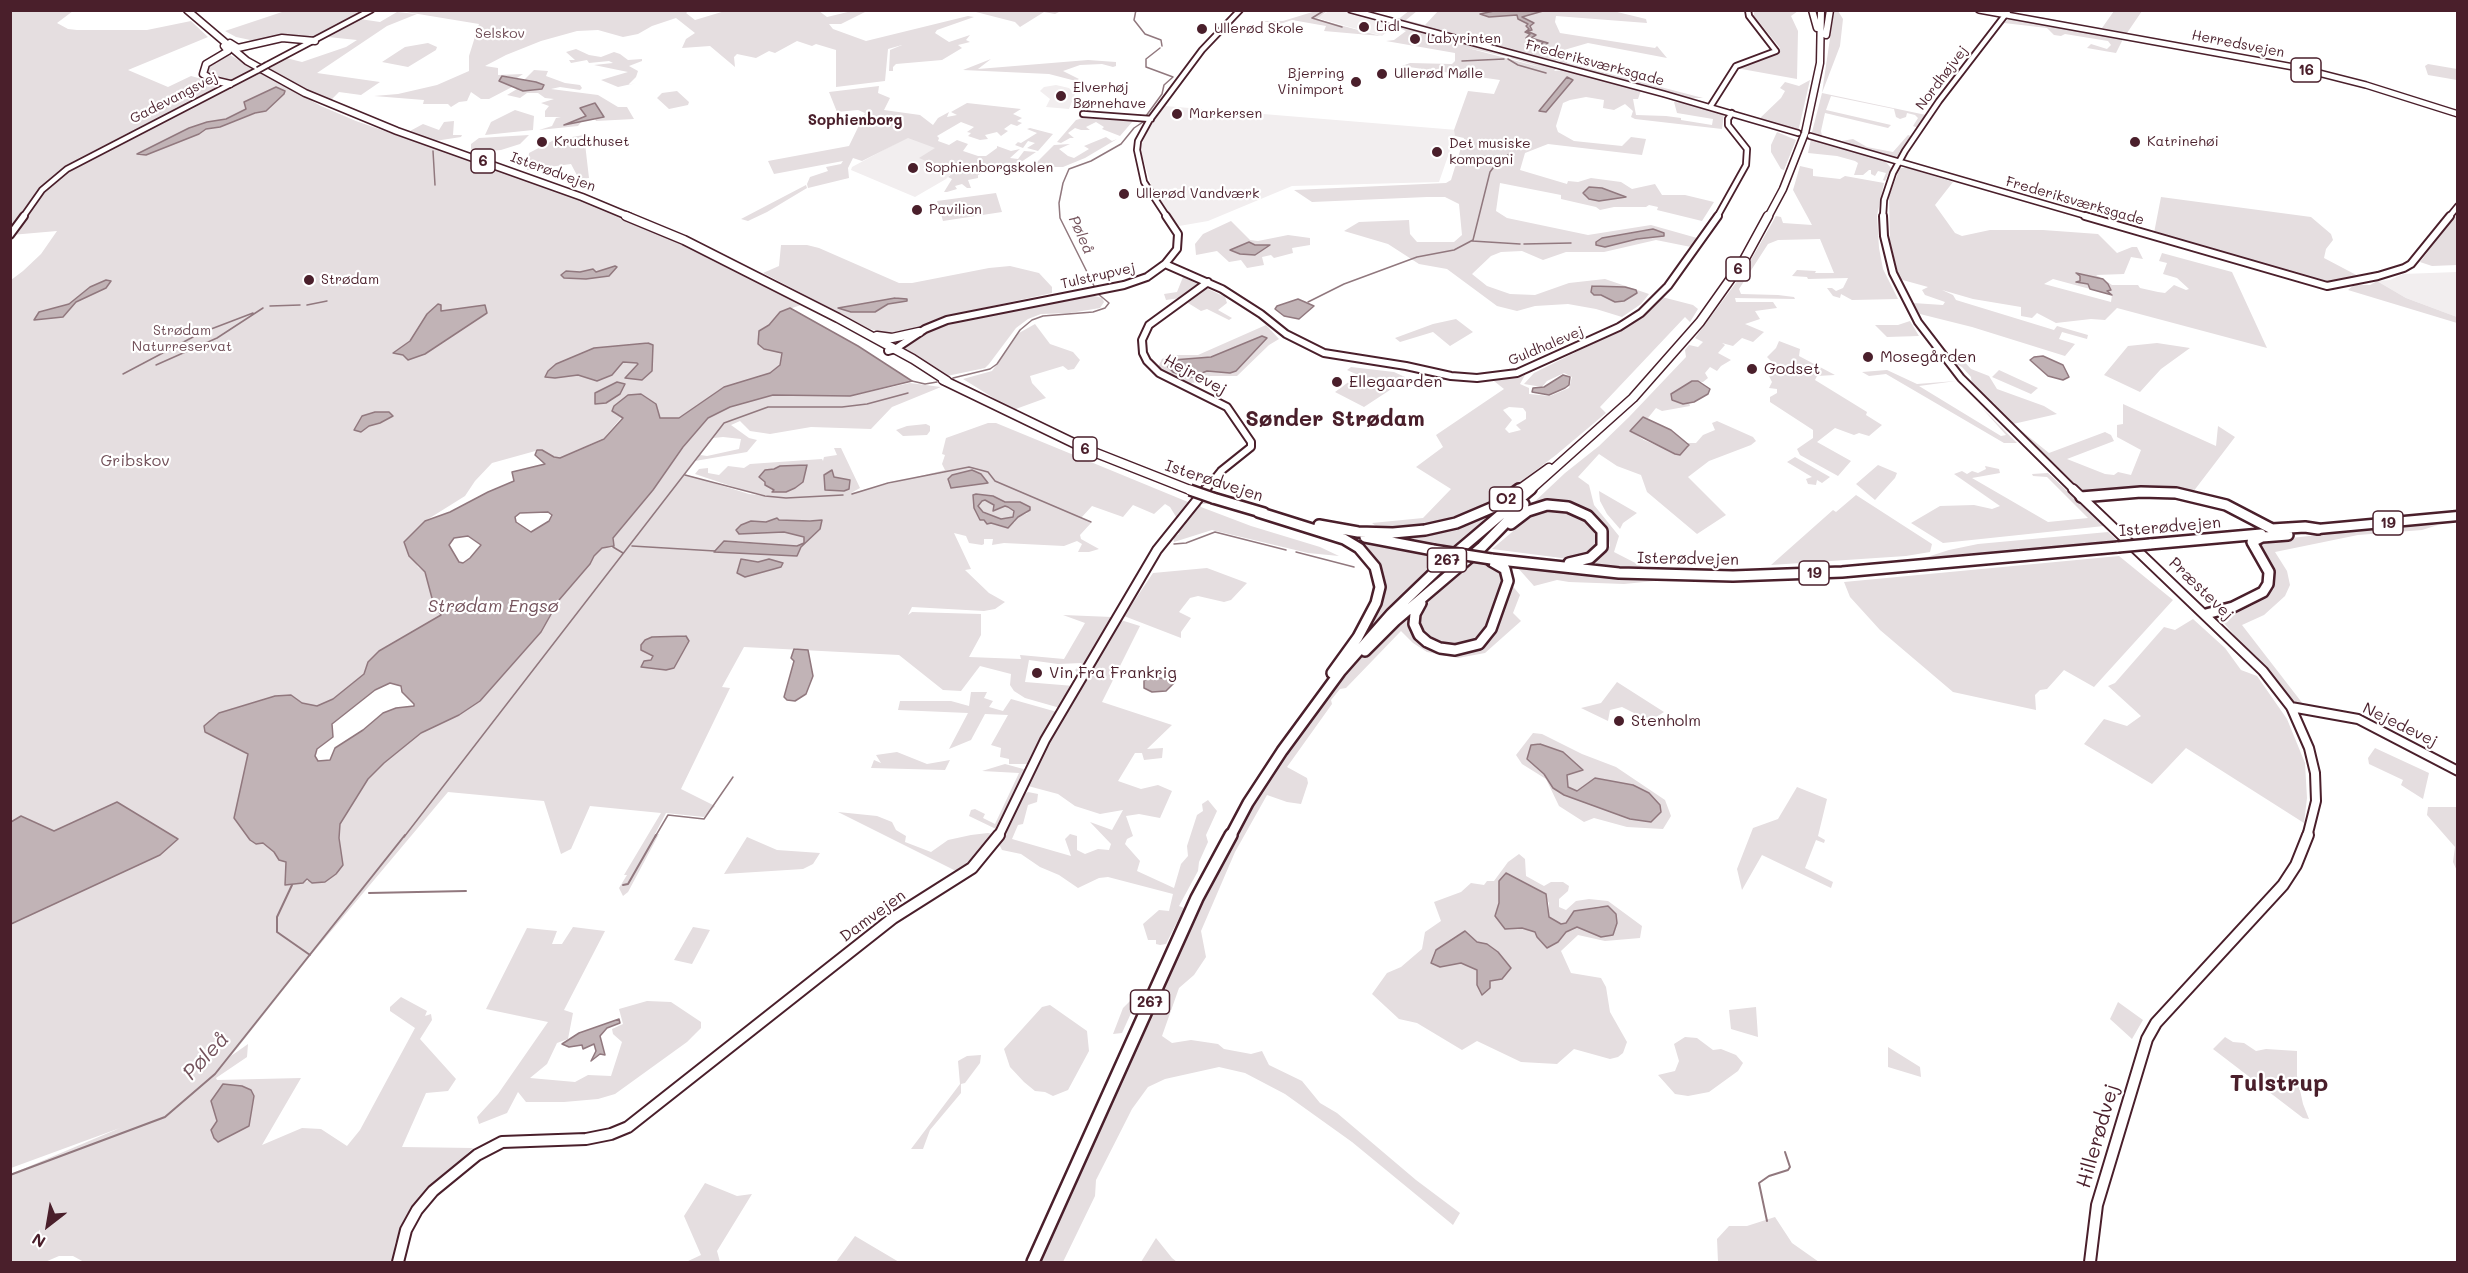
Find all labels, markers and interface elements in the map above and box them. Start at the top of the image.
place label: Lidl [1376,19,1400,35]
marker: Lidl [1357,20,1371,34]
place label: Ullerød Skole [1214,21,1304,37]
marker: Ullerød Skole [1195,22,1209,36]
park label: Selskov [475,26,525,42]
street label: Herredsvejen [2190,27,2286,61]
place label: Labyrinten [1427,31,1501,47]
marker: Labyrinten [1408,32,1422,46]
street label: Frederiksværksgade [1524,36,1666,90]
street label: Nordhøjvej [1912,42,1972,114]
road number: 16 [2291,58,2321,82]
place label: Bjerring Vinimport [1277,66,1344,98]
place label: Ullerød Mølle [1394,66,1483,82]
marker: Ullerød Mølle [1375,67,1389,81]
street label: Gadevangsvej [127,69,221,127]
marker: Bjerring Vinimport [1349,75,1363,89]
place label: Elverhøj Børnehave [1073,80,1146,112]
marker: Elverhøj Børnehave [1054,89,1068,103]
place label: Markersen [1189,106,1262,122]
marker: Markersen [1170,107,1184,121]
district label: Sophienborg [808,111,902,129]
place label: Krudthuset [554,134,629,150]
place label: Katrinehøi [2147,134,2219,150]
marker: Krudthuset [535,135,549,149]
marker: Katrinehøi [2128,135,2142,149]
place label: Det musiske kompagni [1449,136,1531,168]
marker: Det musiske kompagni [1430,145,1444,159]
road number: 6 [471,149,495,173]
street label: Isterødvejen [508,149,598,195]
place label: Sophienborgskolen [925,160,1053,176]
marker: Sophienborgskolen [906,161,920,175]
street label: Frederiksværksgade [2004,173,2146,229]
place label: Ullerød Vandværk [1136,186,1259,202]
marker: Ullerød Vandværk [1117,187,1131,201]
place label: Pavilion [929,202,982,218]
marker: Pavilion [910,203,924,217]
water label: Pøleå [1065,213,1097,257]
road number: 6 [1726,257,1750,281]
street label: Tulstrupvej [1059,259,1137,293]
place label: Strødam [321,272,379,288]
marker: Strødam [302,273,316,287]
park label: Strødam Naturreservat [132,323,232,356]
street label: Guldhalevej [1506,323,1586,369]
place label: Mosegården [1880,347,1976,367]
street label: Hejrevej [1160,350,1230,400]
marker: Mosegården [1861,350,1875,364]
place label: Godset [1764,359,1820,379]
marker: Godset [1745,362,1759,376]
place label: Ellegaarden [1349,372,1442,392]
marker: Ellegaarden [1330,375,1344,389]
district label: Sønder Strødam [1245,406,1425,432]
road number: 6 [1073,437,1097,461]
park label: Gribskov [100,451,170,471]
street label: Isterødvejen [1163,456,1265,506]
road number: O2 [1490,487,1522,511]
road number: 19 [2373,511,2403,535]
street label: Isterødvejen [2118,513,2222,541]
road number: 267 [1428,548,1466,572]
street label: Isterødvejen [1637,549,1739,569]
street label: Præstevej [2165,553,2237,625]
road number: 19 [1799,561,1829,585]
water label: Strødam Engsø [428,595,558,617]
place label: Vin Fra Frankrig [1049,663,1177,683]
marker: Vin Fra Frankrig [1030,666,1044,680]
street label: Nejedevej [2359,699,2441,751]
place label: Stenholm [1631,711,1701,731]
marker: Stenholm [1612,714,1626,728]
street label: Damvejen [837,886,909,946]
road number: 267 [1130,990,1170,1014]
water label: Pøleå [177,1027,235,1085]
district label: Tulstrup [2230,1070,2328,1098]
street label: Hillerødvej [2072,1081,2124,1191]
north arrow [18,1195,78,1255]
text: N [28,1229,49,1253]

